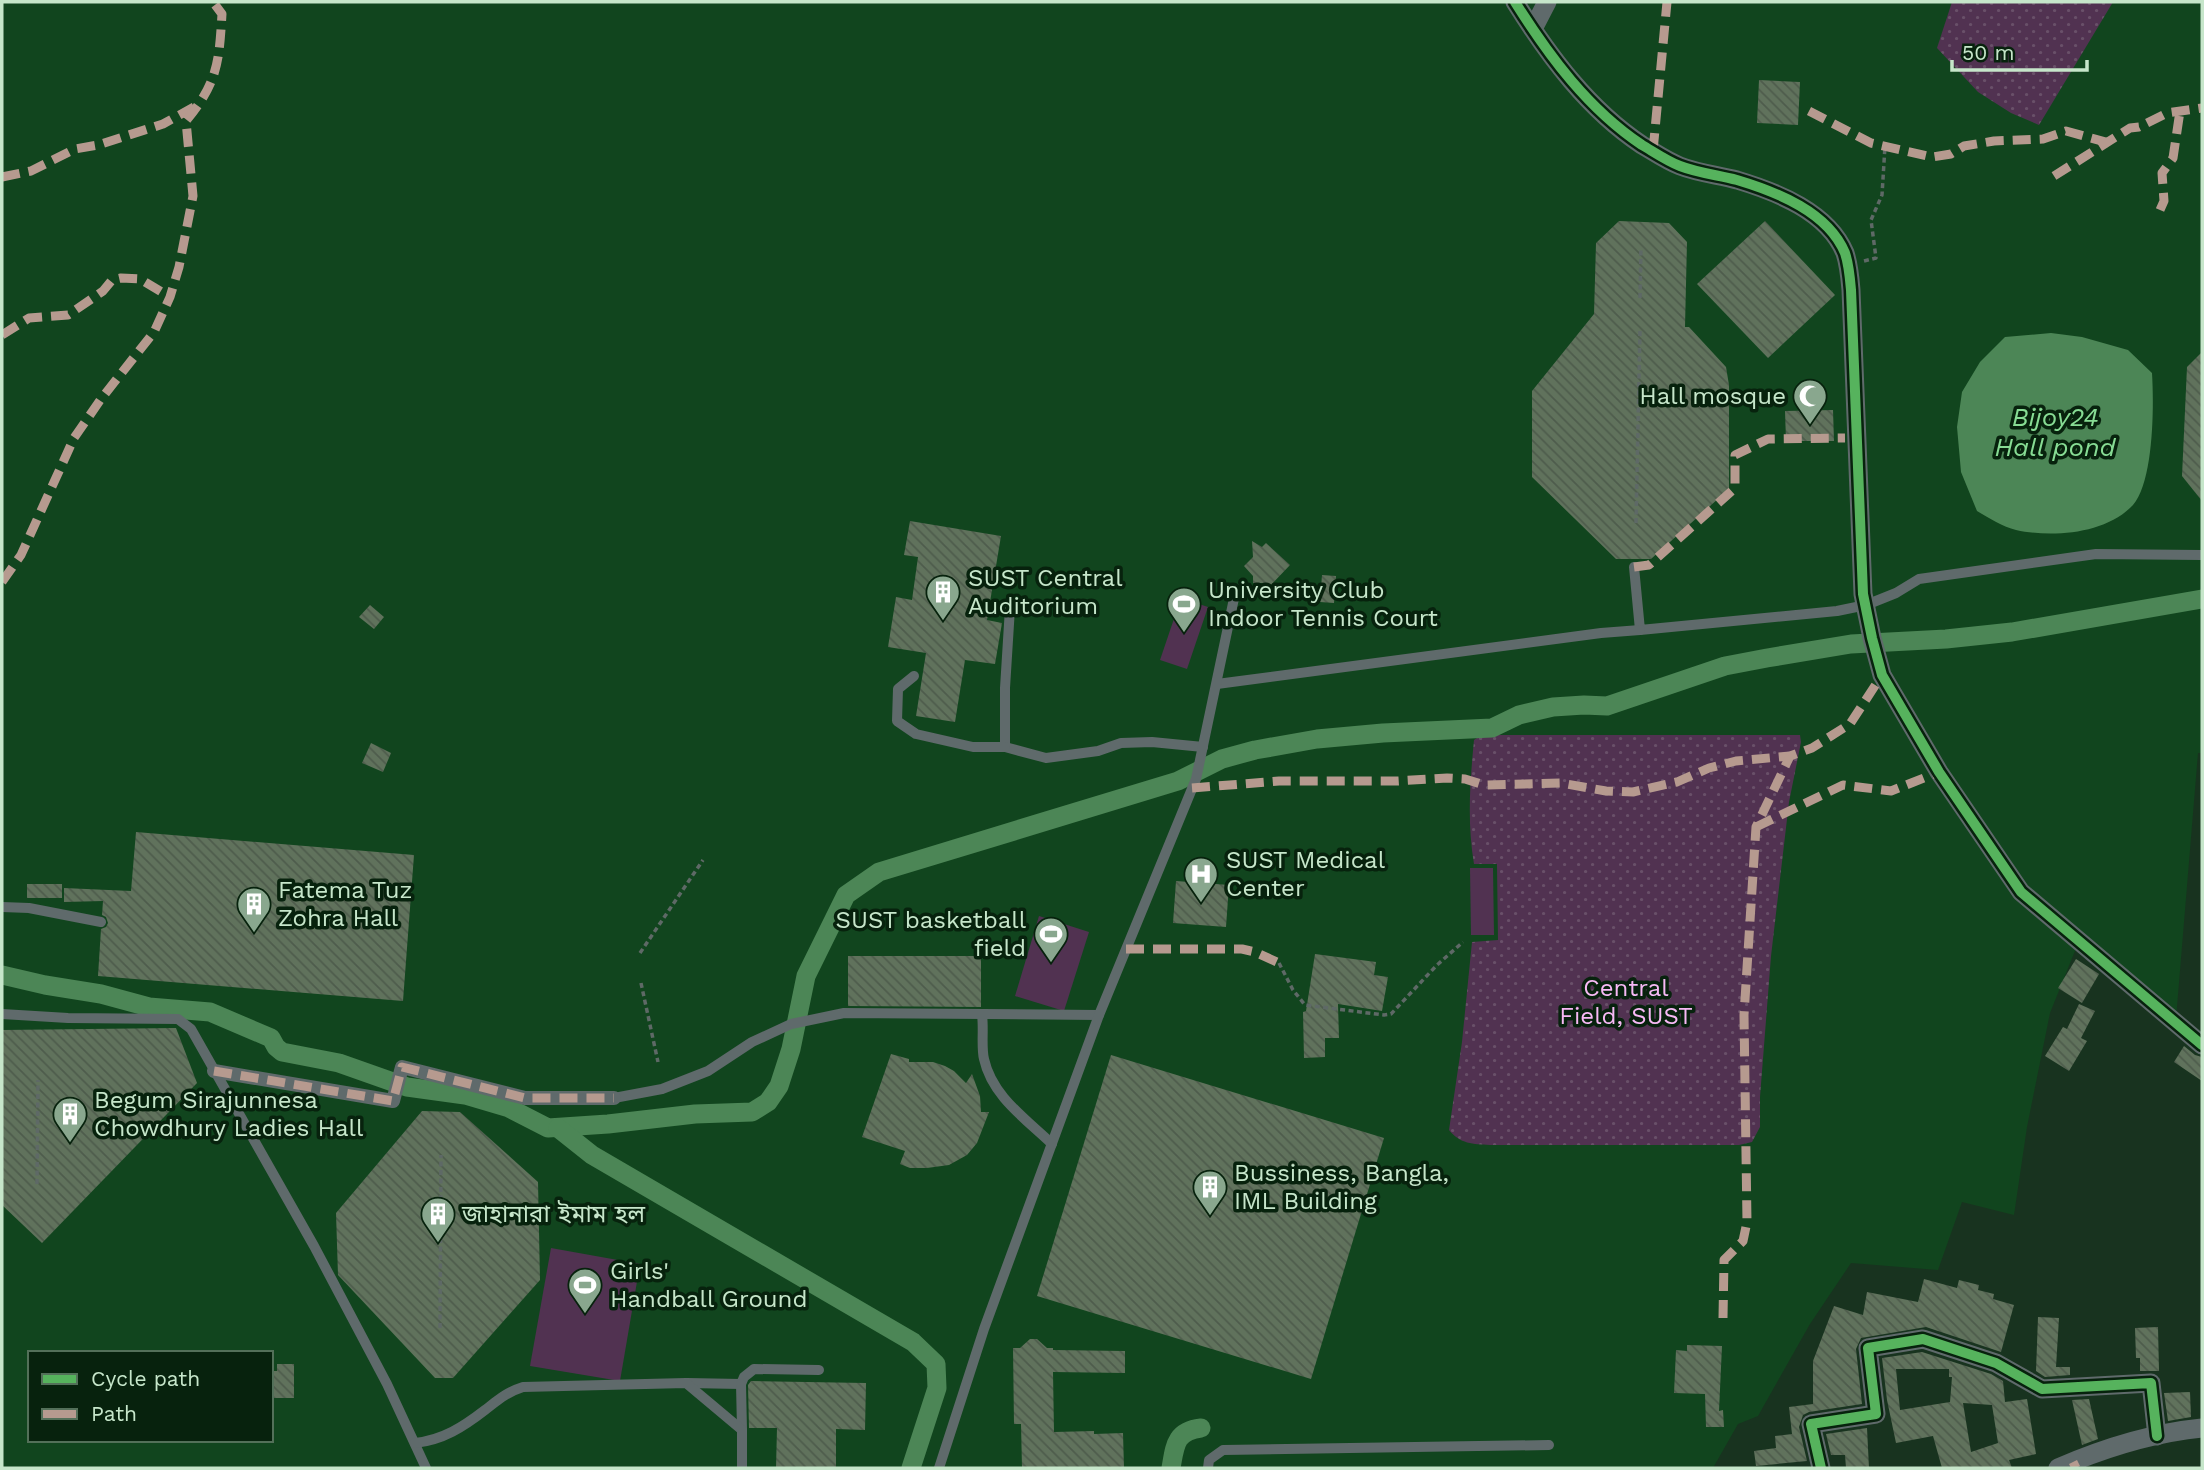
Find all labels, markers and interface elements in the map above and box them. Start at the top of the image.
scale bar [1952,28,2087,72]
text: 50 m [1962,40,2014,65]
mosque icon: Hall mosque [1791,377,1829,426]
place label: Hall mosque [1639,382,1786,410]
water label: Bijoy24 Hall pond [1994,402,2116,462]
place label: SUST Central Auditorium [968,564,1123,620]
building icon: SUST Central Auditorium [924,573,962,622]
place label: University Club Indoor Tennis Court [1208,576,1438,632]
sports icon: University Club Indoor Tennis Court [1165,585,1203,634]
place label: SUST Medical Center [1226,846,1386,902]
hospital icon: SUST Medical Center [1182,855,1220,904]
place label: Fatema Tuz Zohra Hall [278,876,412,932]
building icon: Fatema Tuz Zohra Hall [235,885,273,934]
place label: SUST basketball field [836,906,1027,962]
sports icon: SUST basketball field [1032,915,1070,964]
park label: Central Field, SUST [1559,974,1693,1030]
place label: Begum Sirajunnesa Chowdhury Ladies Hall [94,1086,364,1142]
building icon: Begum Sirajunnesa Chowdhury Ladies Hall [51,1095,89,1144]
place label: Bussiness, Bangla, IML Building [1234,1159,1449,1215]
building icon: Bussiness, Bangla, IML Building [1191,1168,1229,1217]
building icon: জাহানারা ইমাম হল [419,1195,457,1244]
place label: জাহানারা ইমাম হল [461,1200,646,1228]
place label: Girls' Handball Ground [610,1257,808,1313]
sports icon: Girls' Handball Ground [566,1266,604,1315]
legend [28,1351,273,1442]
text: Cycle path [91,1366,200,1391]
text: Path [91,1401,137,1426]

